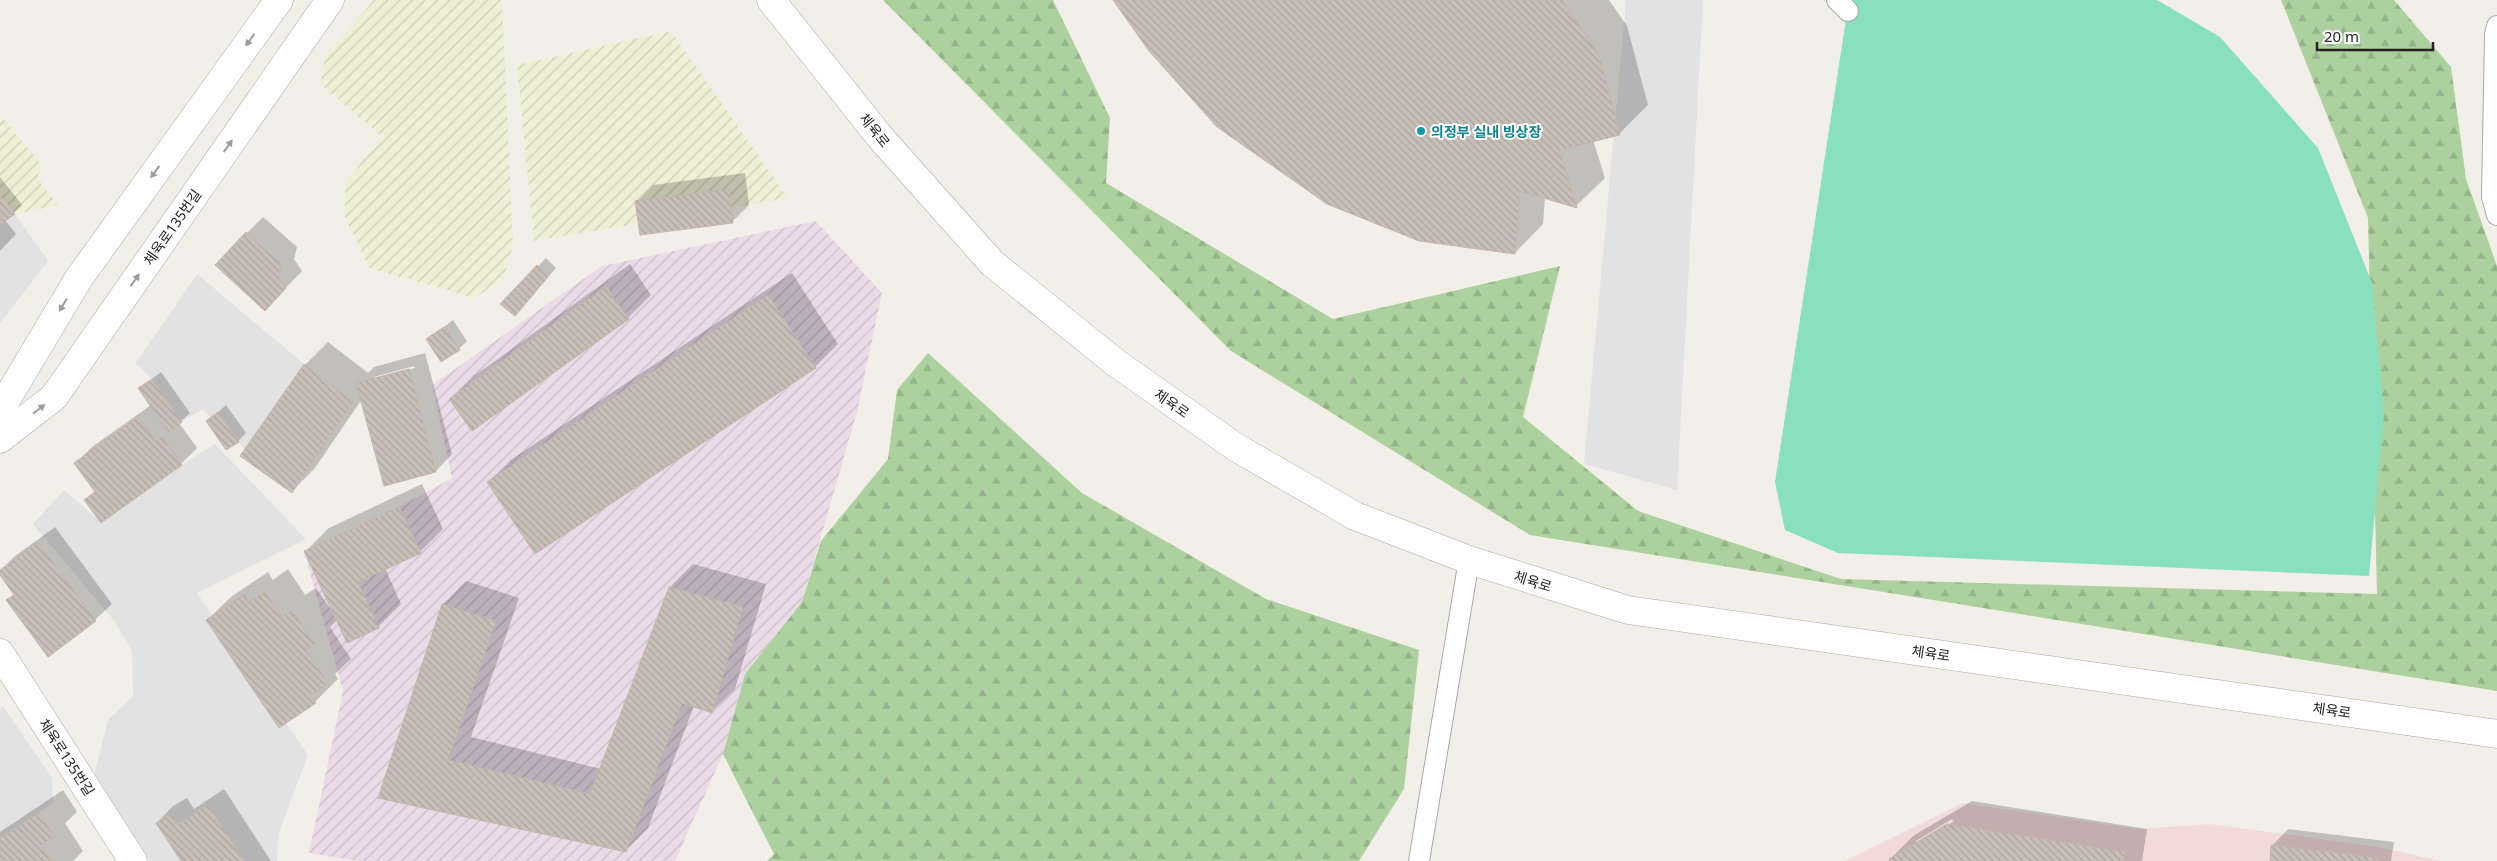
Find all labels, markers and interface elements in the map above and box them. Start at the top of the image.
scale bar [2317,20,2433,52]
text: 20 m [2324,26,2359,46]
one-way arrow [245,33,255,46]
street label: 체육로 [855,109,895,151]
place label: 의정부 실내 빙상장 [1431,122,1541,141]
marker: 의정부 실내 빙상장 [1415,125,1427,137]
one-way arrow [223,139,233,153]
one-way arrow [150,165,160,178]
street label: 체육로135번길 [139,185,205,269]
one-way arrow [130,273,140,287]
one-way arrow [58,298,67,311]
street label: 체육로 [1151,384,1193,422]
one-way arrow [32,404,45,414]
street label: 체육로 [1512,566,1554,596]
street label: 체육로 [1911,641,1952,665]
street label: 체육로 [2312,698,2353,722]
street label: 체육로135번길 [35,715,99,799]

